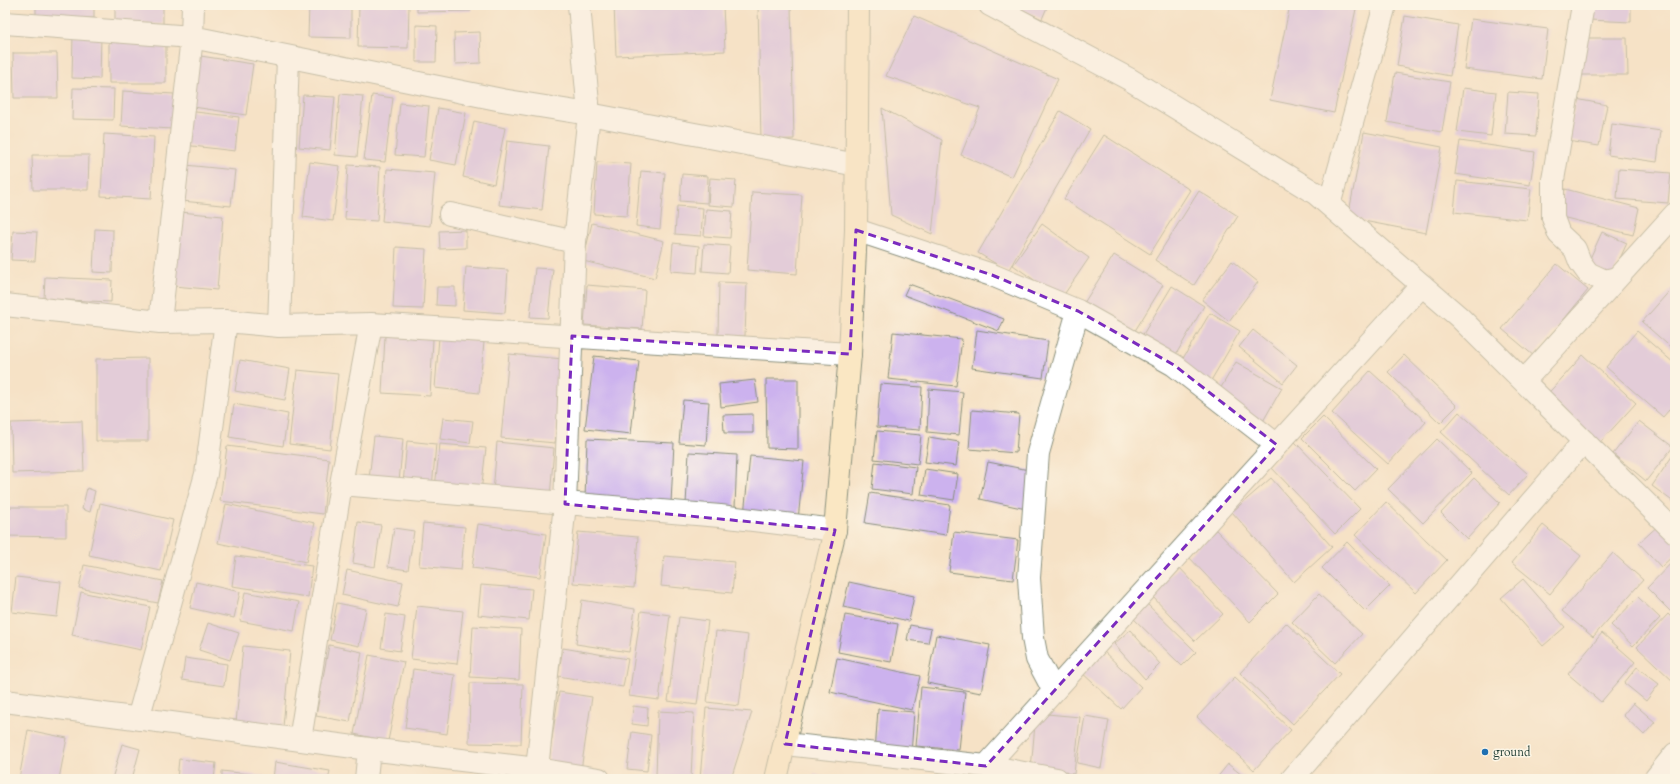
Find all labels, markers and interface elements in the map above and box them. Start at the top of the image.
place label: ground [1493,744,1531,760]
marker: ground [1480,747,1490,757]

